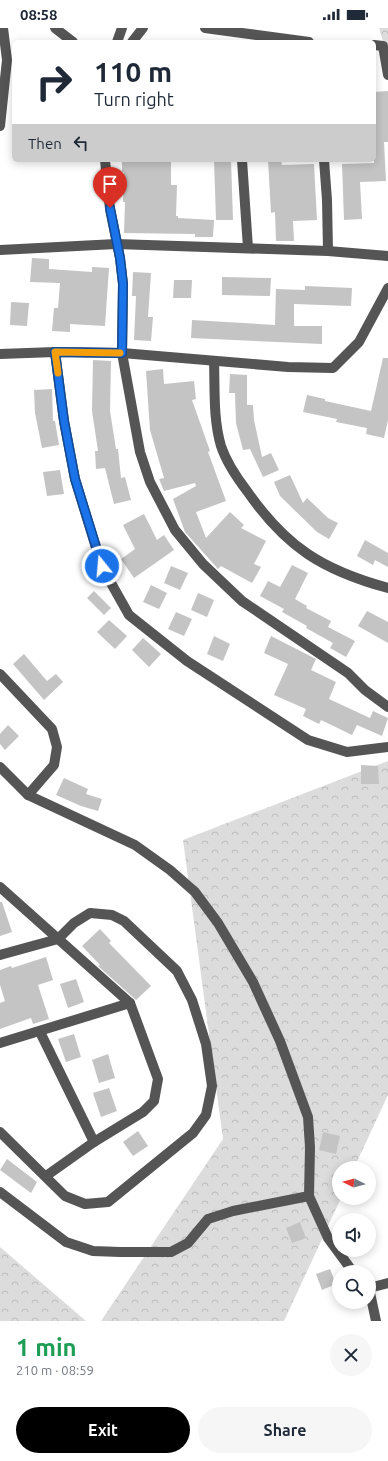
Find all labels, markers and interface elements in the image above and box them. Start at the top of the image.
text: 08:58 [20,6,58,23]
icon: right [28,56,80,108]
text: 110 m [94,56,172,87]
text: Turn right [94,89,174,109]
icon: left [70,132,92,154]
text: Then [28,135,62,152]
pin [93,167,127,208]
icon: arrive [99,173,121,195]
position arrow [81,545,123,587]
north arrow [332,1161,376,1205]
map controls [332,1161,376,1309]
button: sound [332,1213,376,1257]
button: search [332,1265,376,1309]
text: 1 min [16,1334,77,1361]
button: close [330,1334,372,1376]
text: 210 m · 08:59 [16,1363,94,1377]
button: Exit [16,1407,190,1453]
button: Share [198,1407,372,1453]

